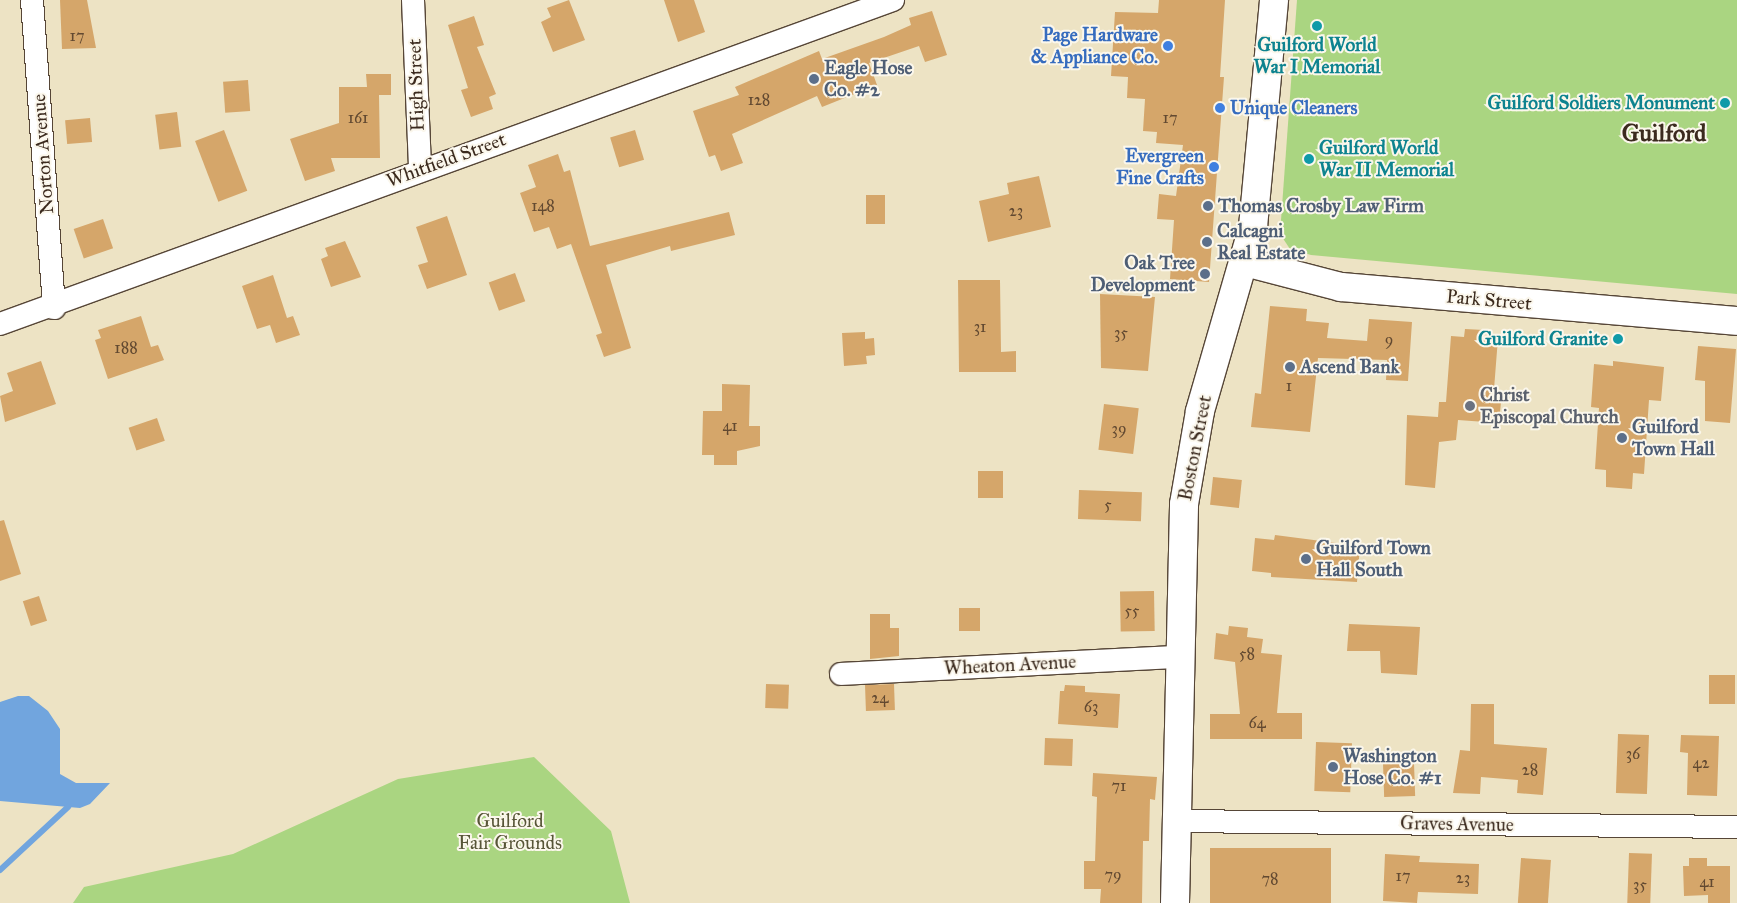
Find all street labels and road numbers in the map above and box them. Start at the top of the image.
street label: High Street [403,38,429,132]
street label: Norton Avenue [27,93,59,215]
street label: Whitfield Street [383,128,509,192]
street label: Park Street [1445,285,1533,315]
street label: Boston Street [1174,393,1216,503]
street label: Wheaton Avenue [943,650,1077,680]
street label: Graves Avenue [1400,812,1514,836]

